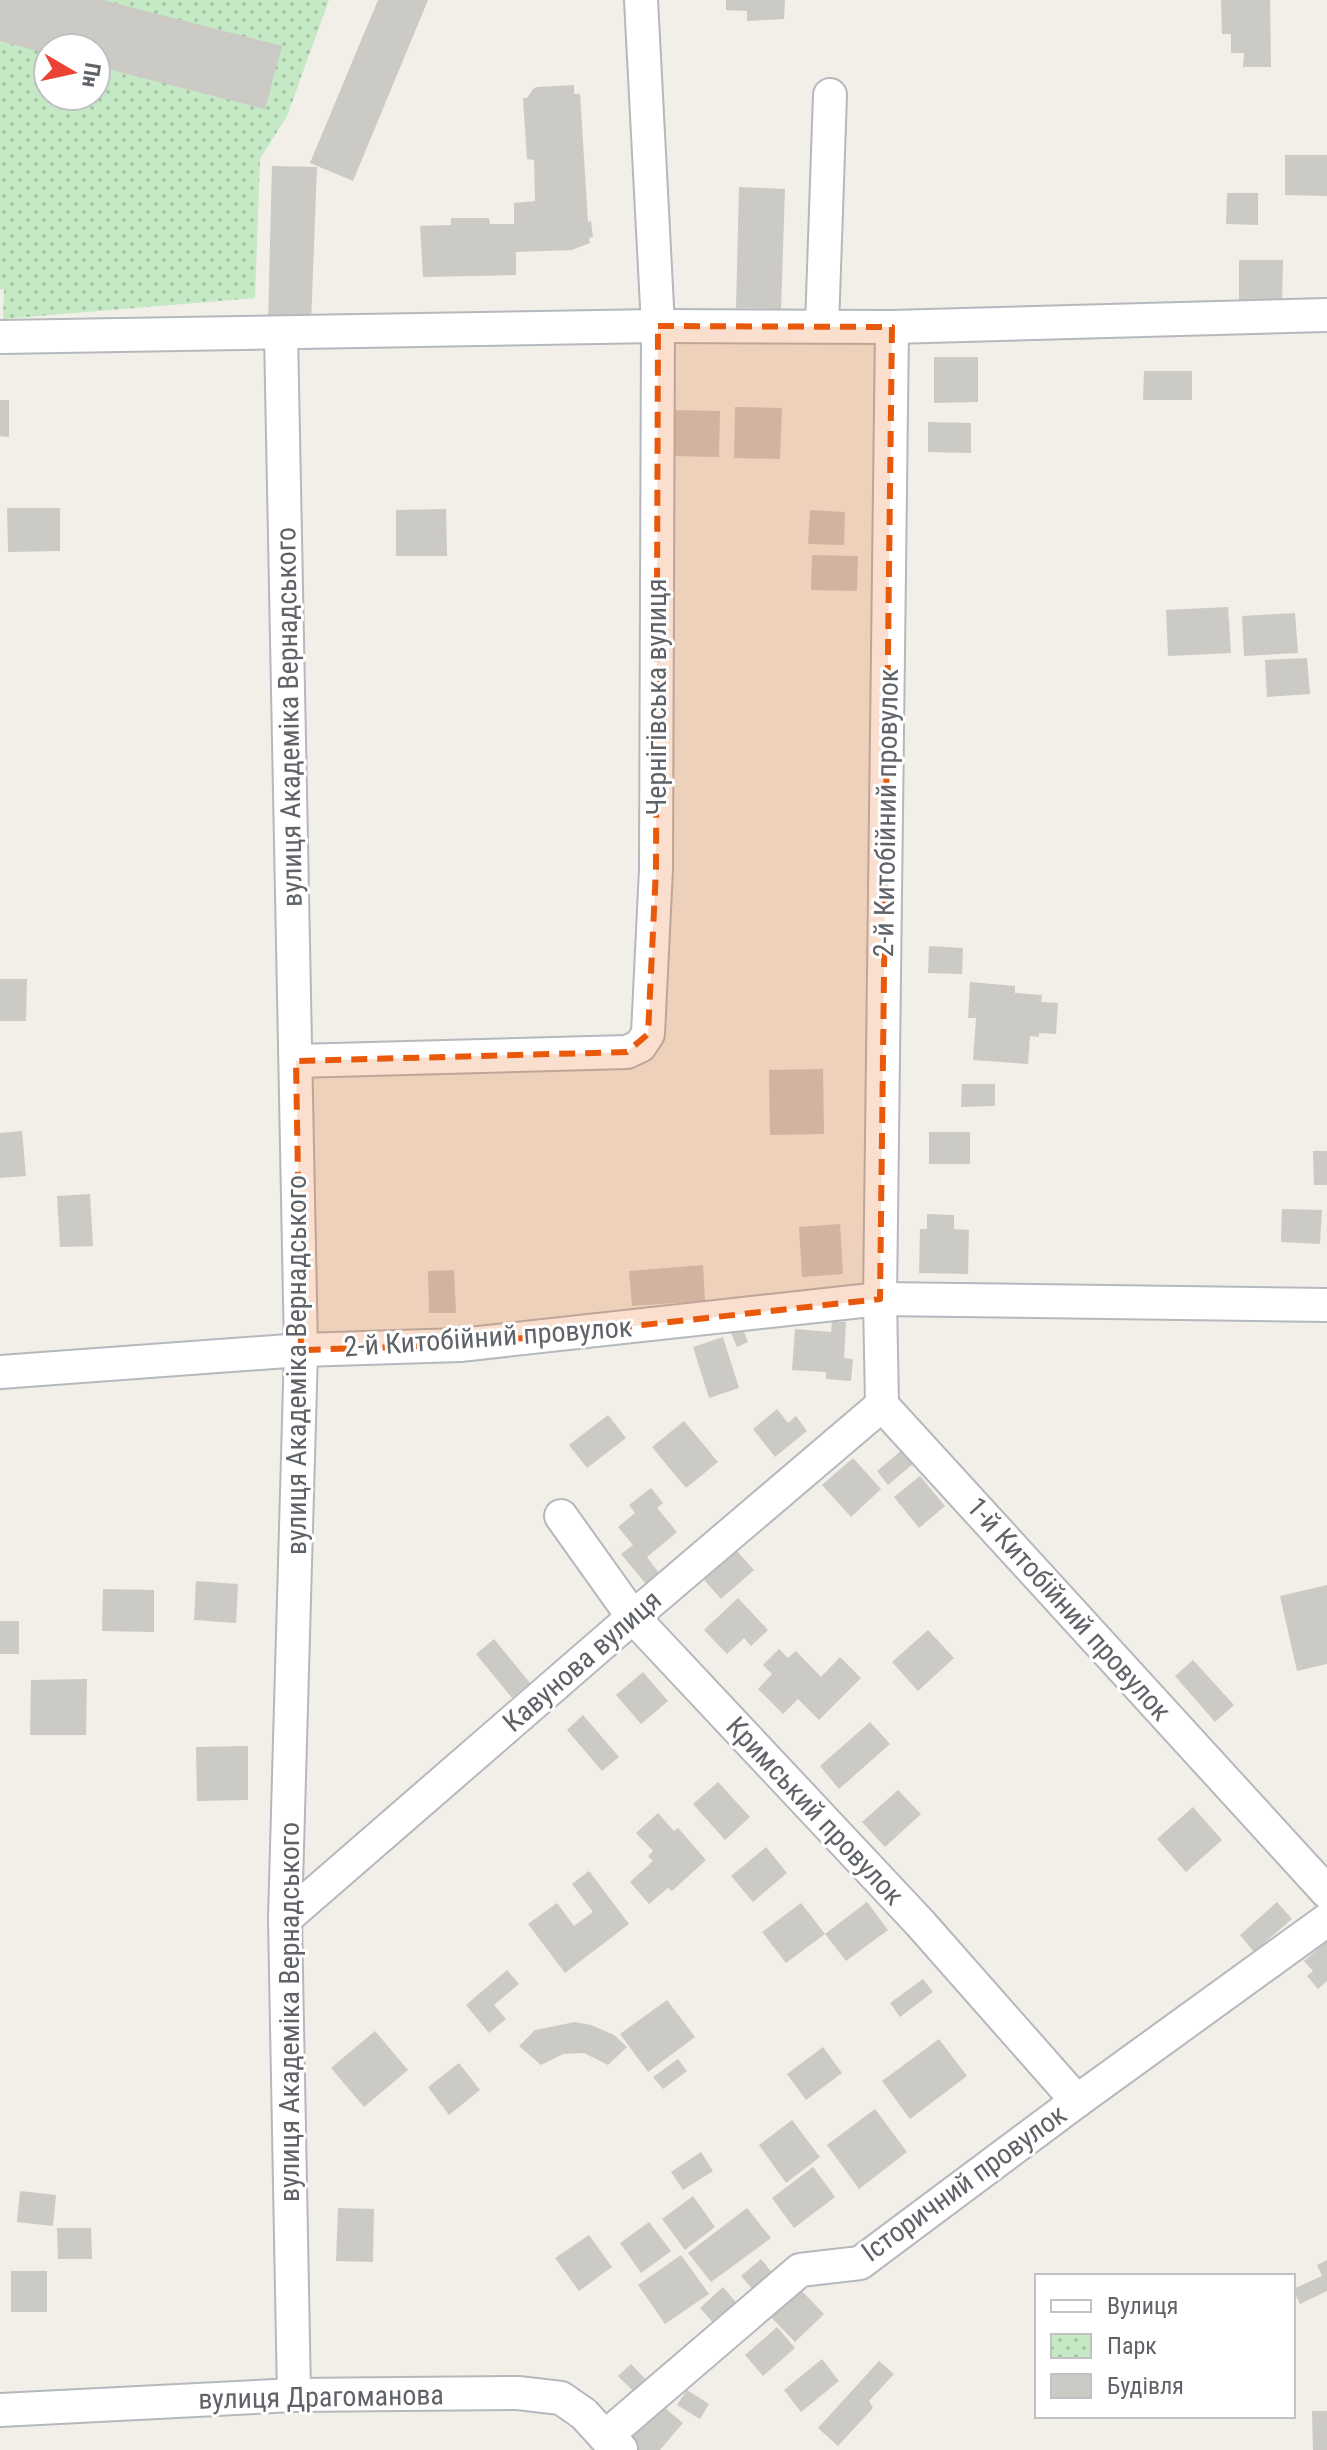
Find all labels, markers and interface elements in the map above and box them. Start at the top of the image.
north arrow [32,32,112,112]
text: Пн [77,61,106,89]
street label: вулиця Академіка Вернадського [269,527,309,907]
street label: Чернігівська вулиця [640,579,673,815]
street label: 2-й Китобійний провулок [867,668,905,958]
street label: вулиця Академіка Вернадського [280,1175,313,1555]
street label: 2-й Китобійний провулок [343,1310,633,1364]
street label: 1-й Китобійний провулок [960,1491,1178,1727]
street label: Кавунова вулиця [496,1583,668,1739]
street label: Кримський провулок [719,1710,911,1912]
street label: вулиця Академіка Вернадського [273,1822,306,2202]
street label: Історичний провулок [855,2098,1073,2268]
legend [1035,2274,1295,2418]
text: Вулиця [1107,2292,1178,2320]
text: Парк [1107,2332,1157,2360]
text: Будівля [1107,2372,1184,2400]
street label: вулиця Драгоманова [198,2378,444,2416]

